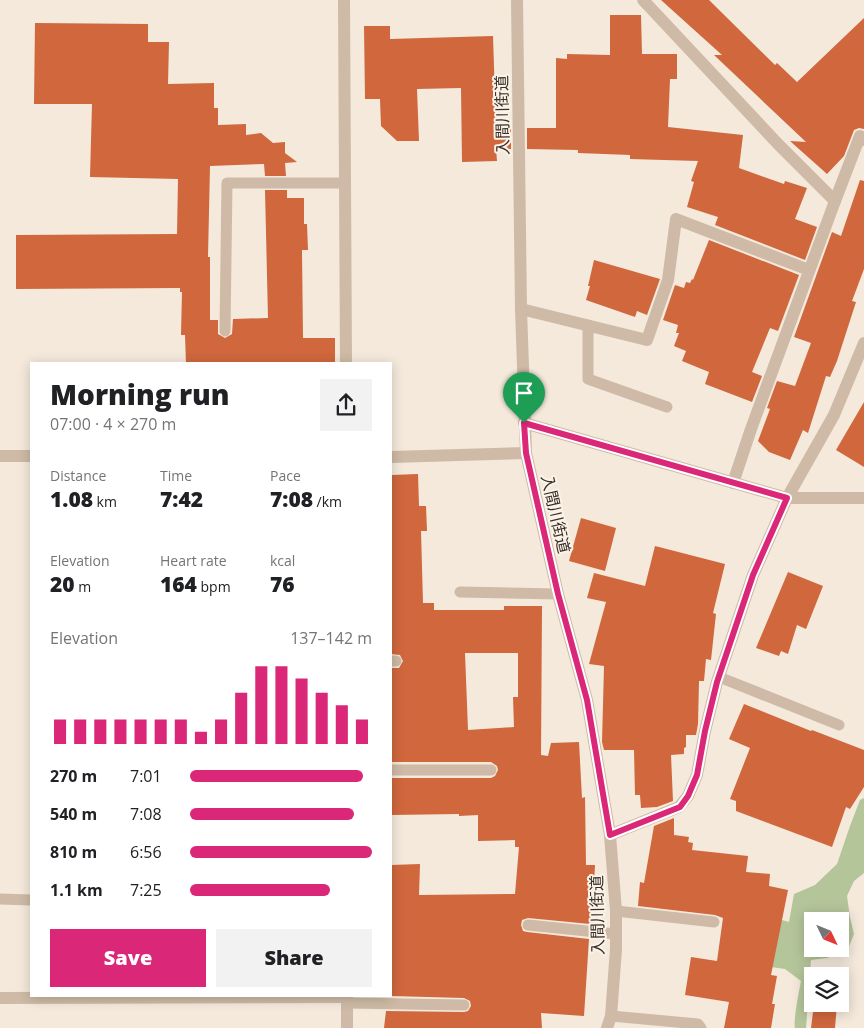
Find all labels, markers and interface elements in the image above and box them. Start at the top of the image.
street label: 入間川街道 [490,75,514,155]
pin [503,372,545,423]
text: Morning run [50,375,230,413]
button: share [320,379,372,431]
icon: arrive [510,379,538,407]
text: 07:00 · 4 × 270 m [50,413,176,435]
text: Distance [50,466,106,485]
text: Time [160,466,192,485]
text: Pace [270,466,301,485]
street label: 入間川街道 [536,473,576,555]
text: 1.08 [50,485,93,513]
text: 7:42 [160,485,203,513]
text: 7:08 [270,485,313,513]
text: km [93,492,117,511]
text: /km [313,492,342,511]
text: Elevation [50,551,109,570]
text: Heart rate [160,551,227,570]
text: kcal [270,551,295,570]
text: 20 [50,570,75,598]
text: 164 [160,570,197,598]
text: 76 [270,570,295,598]
text: m [75,577,91,596]
text: bpm [197,577,231,596]
text: Elevation [50,627,118,649]
text: 137–142 m [290,627,372,649]
text: 270 m [50,765,97,787]
text: 7:01 [130,765,162,787]
text: 540 m [50,803,97,825]
text: 7:08 [130,803,162,825]
text: 810 m [50,841,97,863]
text: 6:56 [130,841,162,863]
street label: 入間川街道 [585,875,609,955]
text: 1.1 km [50,879,103,901]
text: 7:25 [130,879,162,901]
north arrow [804,912,849,958]
map controls [804,912,849,1012]
button: Save [50,929,206,987]
button: Share [216,929,372,987]
button: layers [804,967,849,1012]

